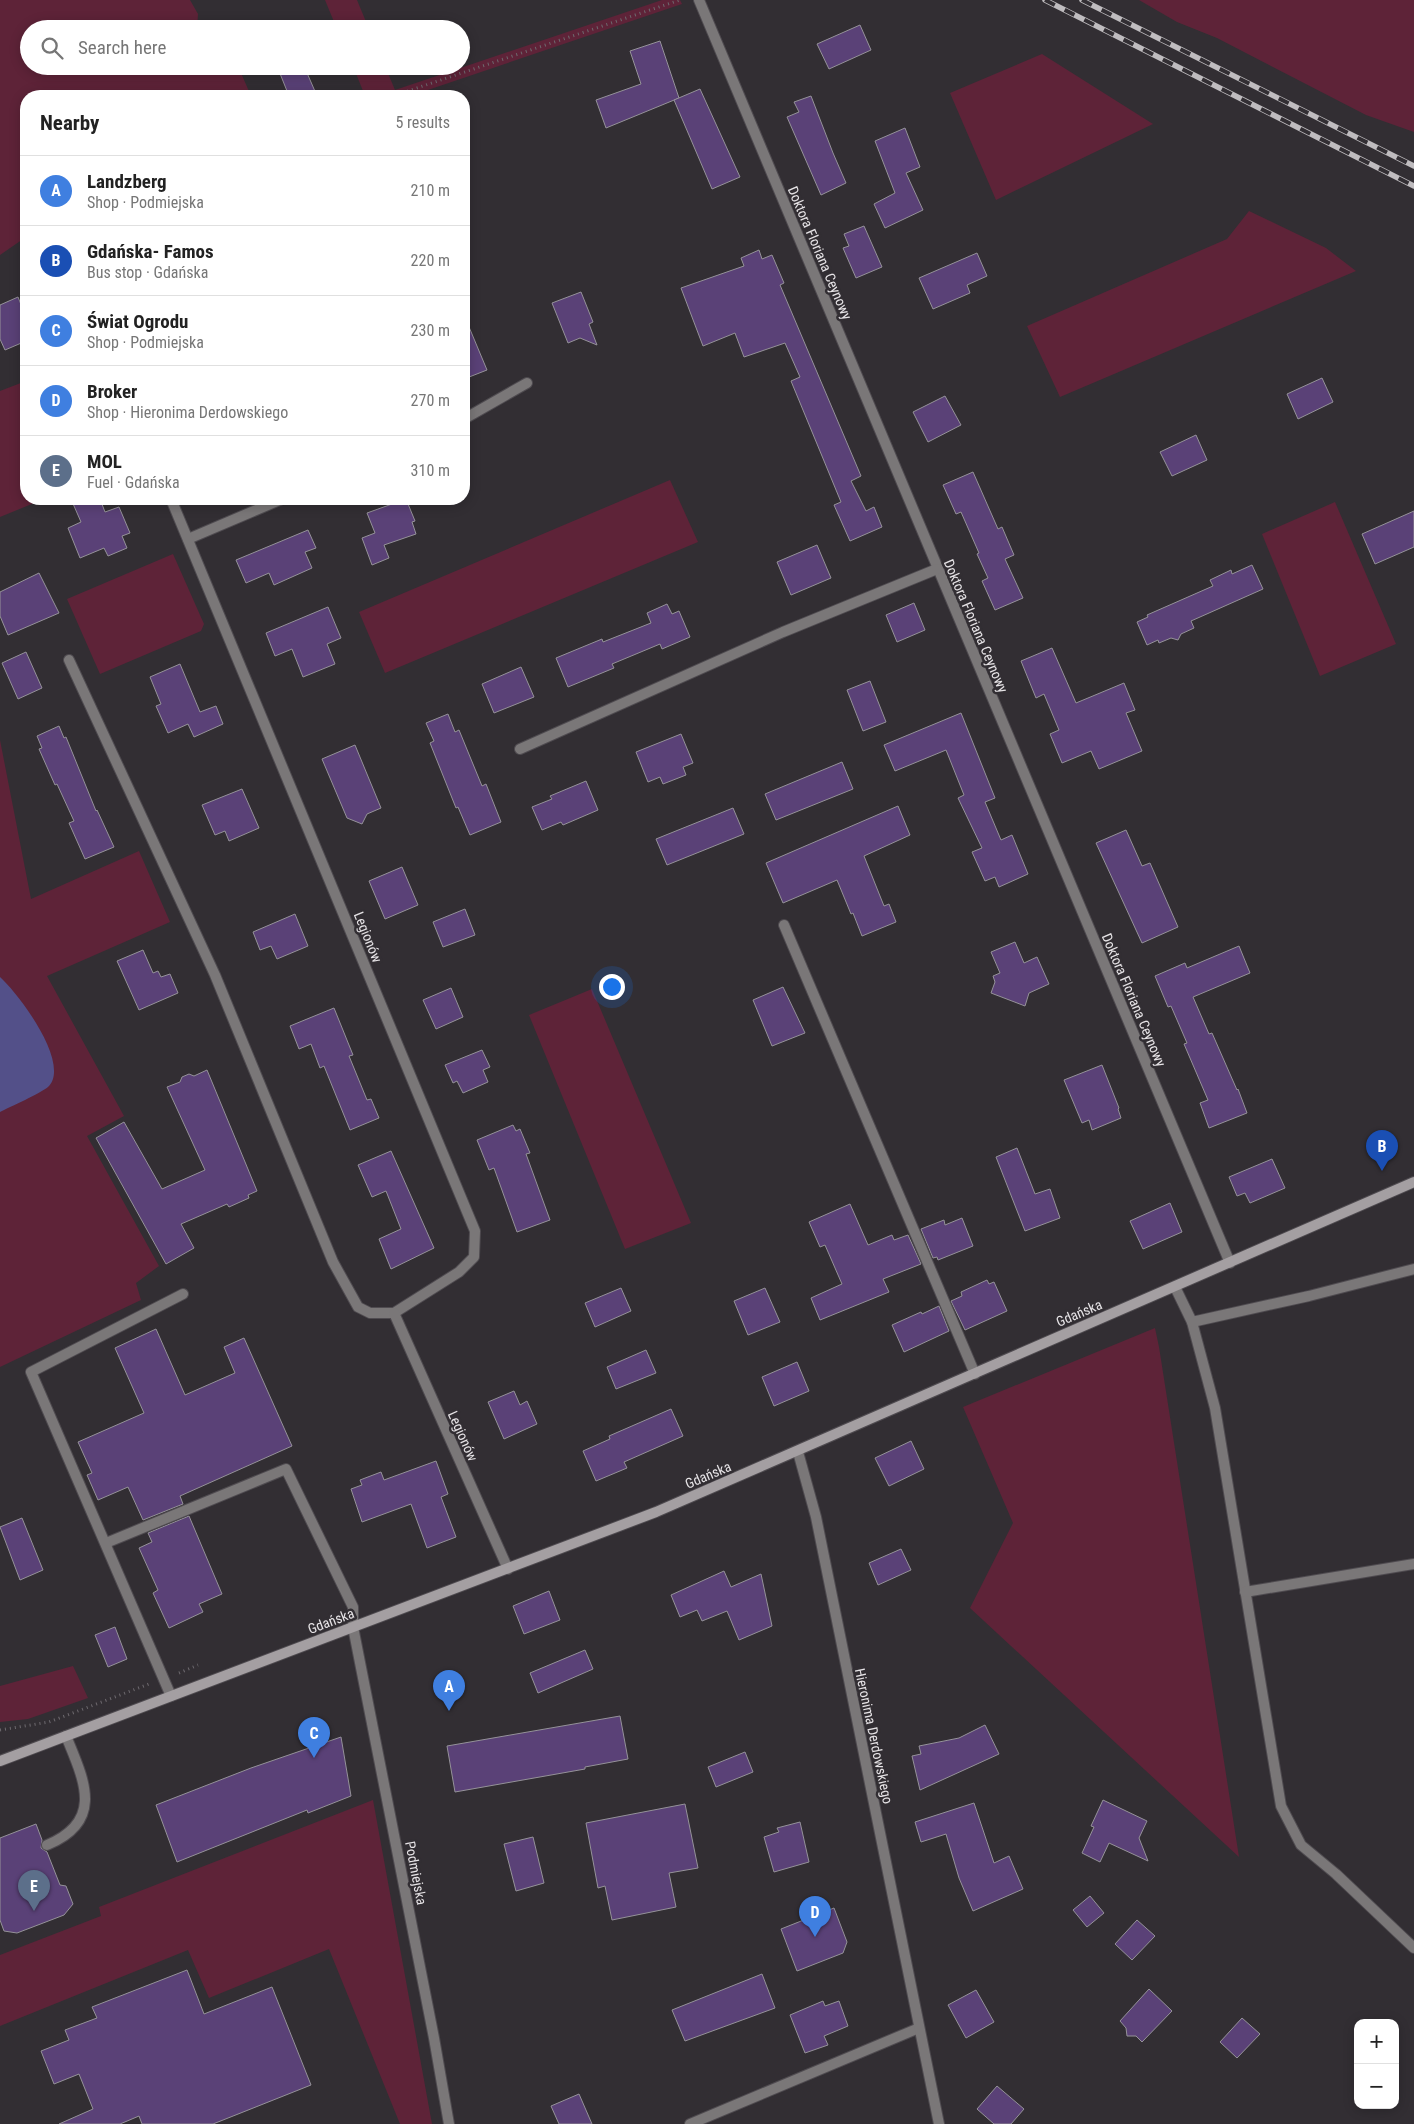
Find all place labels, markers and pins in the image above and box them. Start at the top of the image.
pin: B [1366,1130,1398,1171]
pin: A [433,1670,465,1711]
pin: C [298,1717,330,1758]
pin: E [18,1870,50,1911]
pin: D [799,1896,831,1937]

